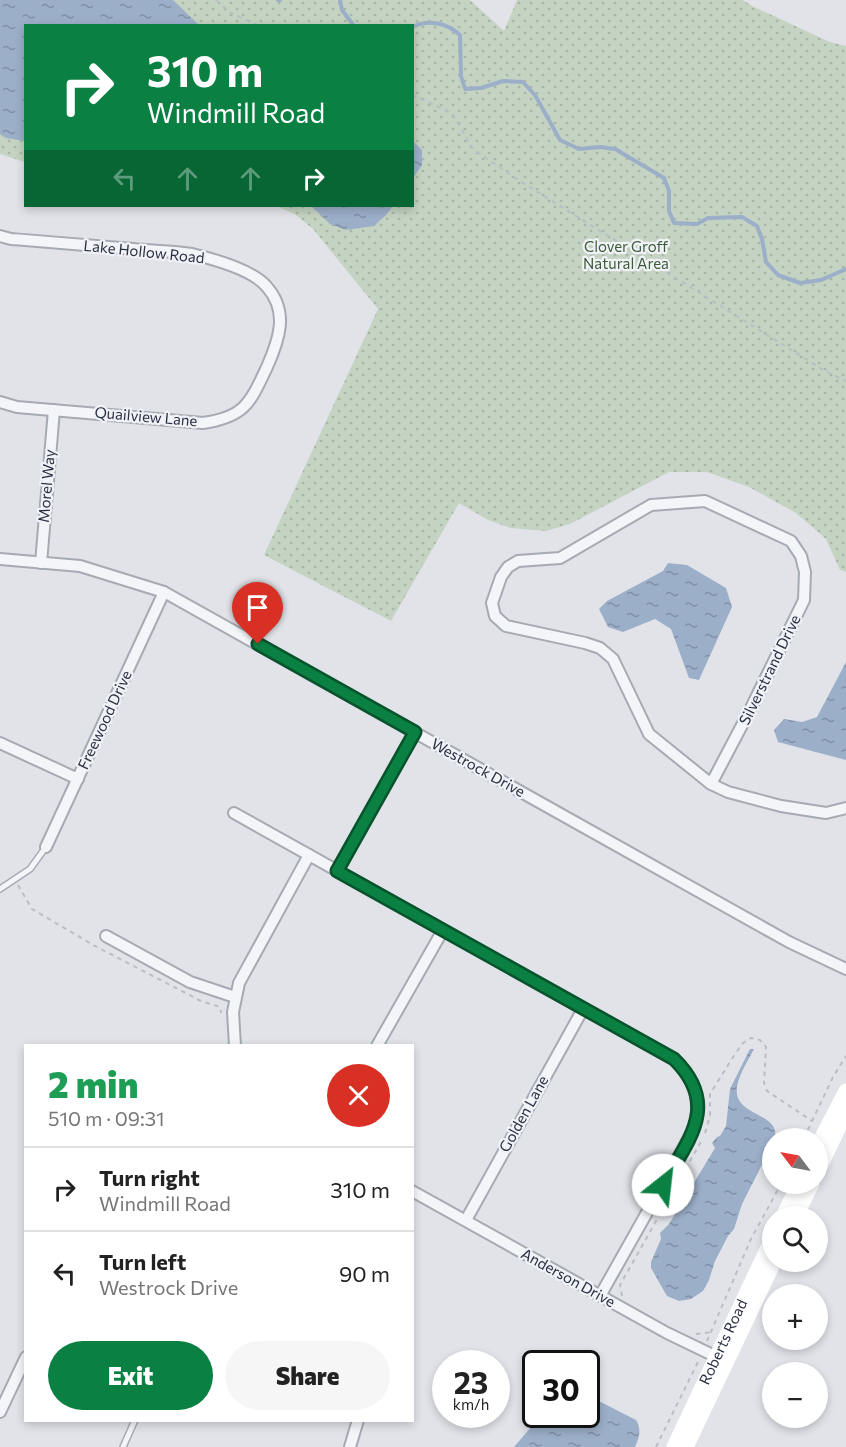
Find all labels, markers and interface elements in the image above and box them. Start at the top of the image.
text: 310 m [147,44,263,96]
icon: right [48,48,126,126]
text: Windmill Road [147,96,325,129]
icon: left [108,162,141,195]
icon: ahead [171,162,204,195]
icon: ahead [234,162,267,195]
icon: right [297,162,330,195]
street label: Lake Hollow Road [83,236,205,266]
park label: Clover Groff Natural Area [583,237,669,272]
street label: Quailview Lane [94,403,198,429]
street label: Morel Way [34,448,58,523]
pin [232,582,283,644]
icon: arrive [241,591,274,624]
street label: Silverstrand Drive [735,611,804,728]
street label: Freewood Drive [73,667,135,772]
street label: Westrock Drive [428,734,529,800]
text: 2 min [48,1061,138,1105]
button: close [327,1064,390,1127]
street label: Golden Lane [495,1072,552,1155]
text: 510 m · 09:31 [48,1106,165,1130]
north arrow [762,1128,828,1194]
map controls [762,1128,828,1428]
position arrow [631,1153,695,1217]
text: Turn right [99,1164,200,1191]
icon: right [48,1173,81,1206]
text: 310 m [330,1176,390,1203]
text: Windmill Road [99,1191,231,1215]
button: search [762,1206,828,1272]
street label: Anderson Drive [518,1244,619,1310]
text: Turn left [99,1248,186,1275]
icon: left [48,1257,81,1290]
text: 90 m [339,1260,390,1287]
text: Westrock Drive [99,1275,238,1299]
button: + [762,1284,828,1350]
street label: Roberts Road [695,1296,750,1387]
button: Exit [48,1341,213,1410]
button: Share [225,1341,390,1410]
speed limit sign: 30 [522,1350,600,1428]
button: − [762,1362,828,1428]
text: 23 [454,1363,488,1400]
text: km/h [453,1395,489,1413]

